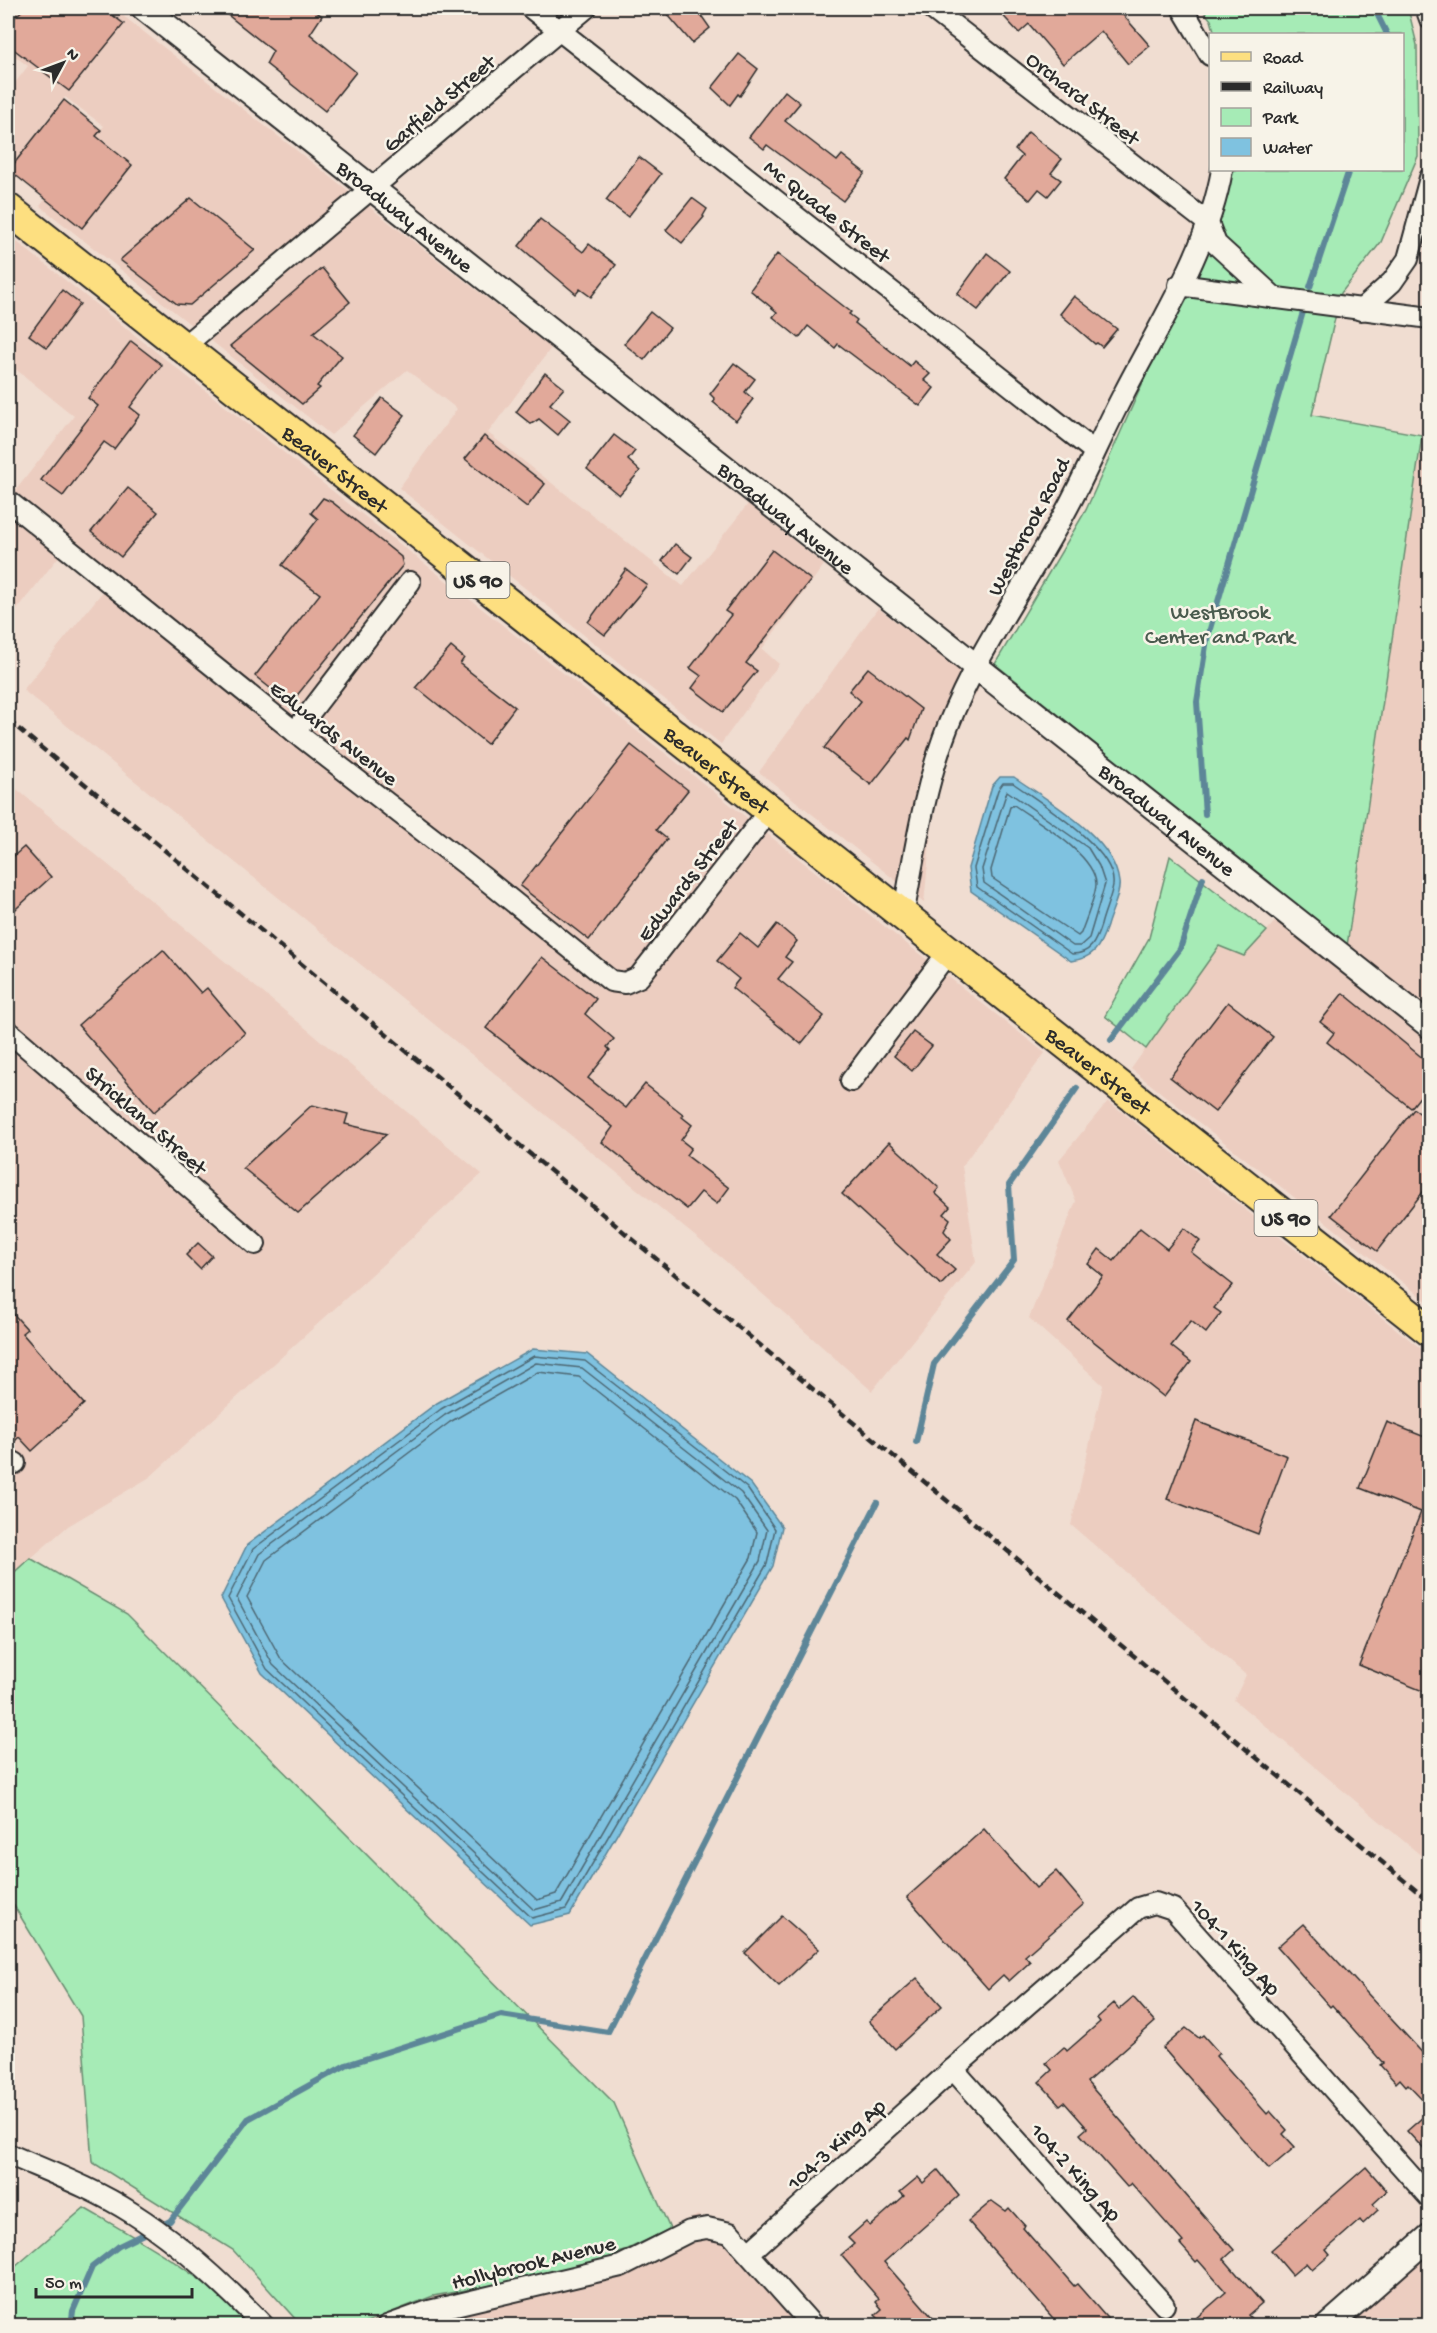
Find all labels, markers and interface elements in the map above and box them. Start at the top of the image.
north arrow [33,33,93,93]
legend [1209,33,1404,171]
text: N [61,45,83,66]
street label: Orchard Street [1020,48,1145,154]
street label: Garfield Street [379,49,503,159]
text: Road [1263,49,1304,70]
text: Railway [1263,79,1323,100]
text: Park [1262,109,1299,130]
text: Water [1263,139,1313,160]
street label: Broadway Avenue [329,156,477,281]
street label: Mc Quade Street [757,156,896,272]
street label: Beaver Street [275,421,393,522]
street label: Westbrook Road [983,453,1079,601]
street label: Broadway Avenue [710,457,859,583]
road number: US 90 [446,562,510,598]
park label: WestBrook Center and Park [1145,601,1297,652]
street label: Edwards Avenue [263,677,403,794]
street label: Beaver Street [656,722,775,823]
street label: Broadway Avenue [1091,759,1240,884]
street label: Edwards Street [633,813,746,948]
street label: Beaver Street [1038,1023,1156,1124]
street label: Strickland Street [78,1062,212,1183]
road number: US 90 [1254,1200,1318,1236]
street label: 104-1 King Ap [1183,1894,1285,2003]
street label: 104-3 King Ap [782,2095,893,2198]
street label: 104-2 King Ap [1022,2118,1125,2228]
street label: Hollybrook Avenue [449,2232,619,2298]
scale bar [36,2261,192,2299]
text: 50 m [45,2274,82,2295]

